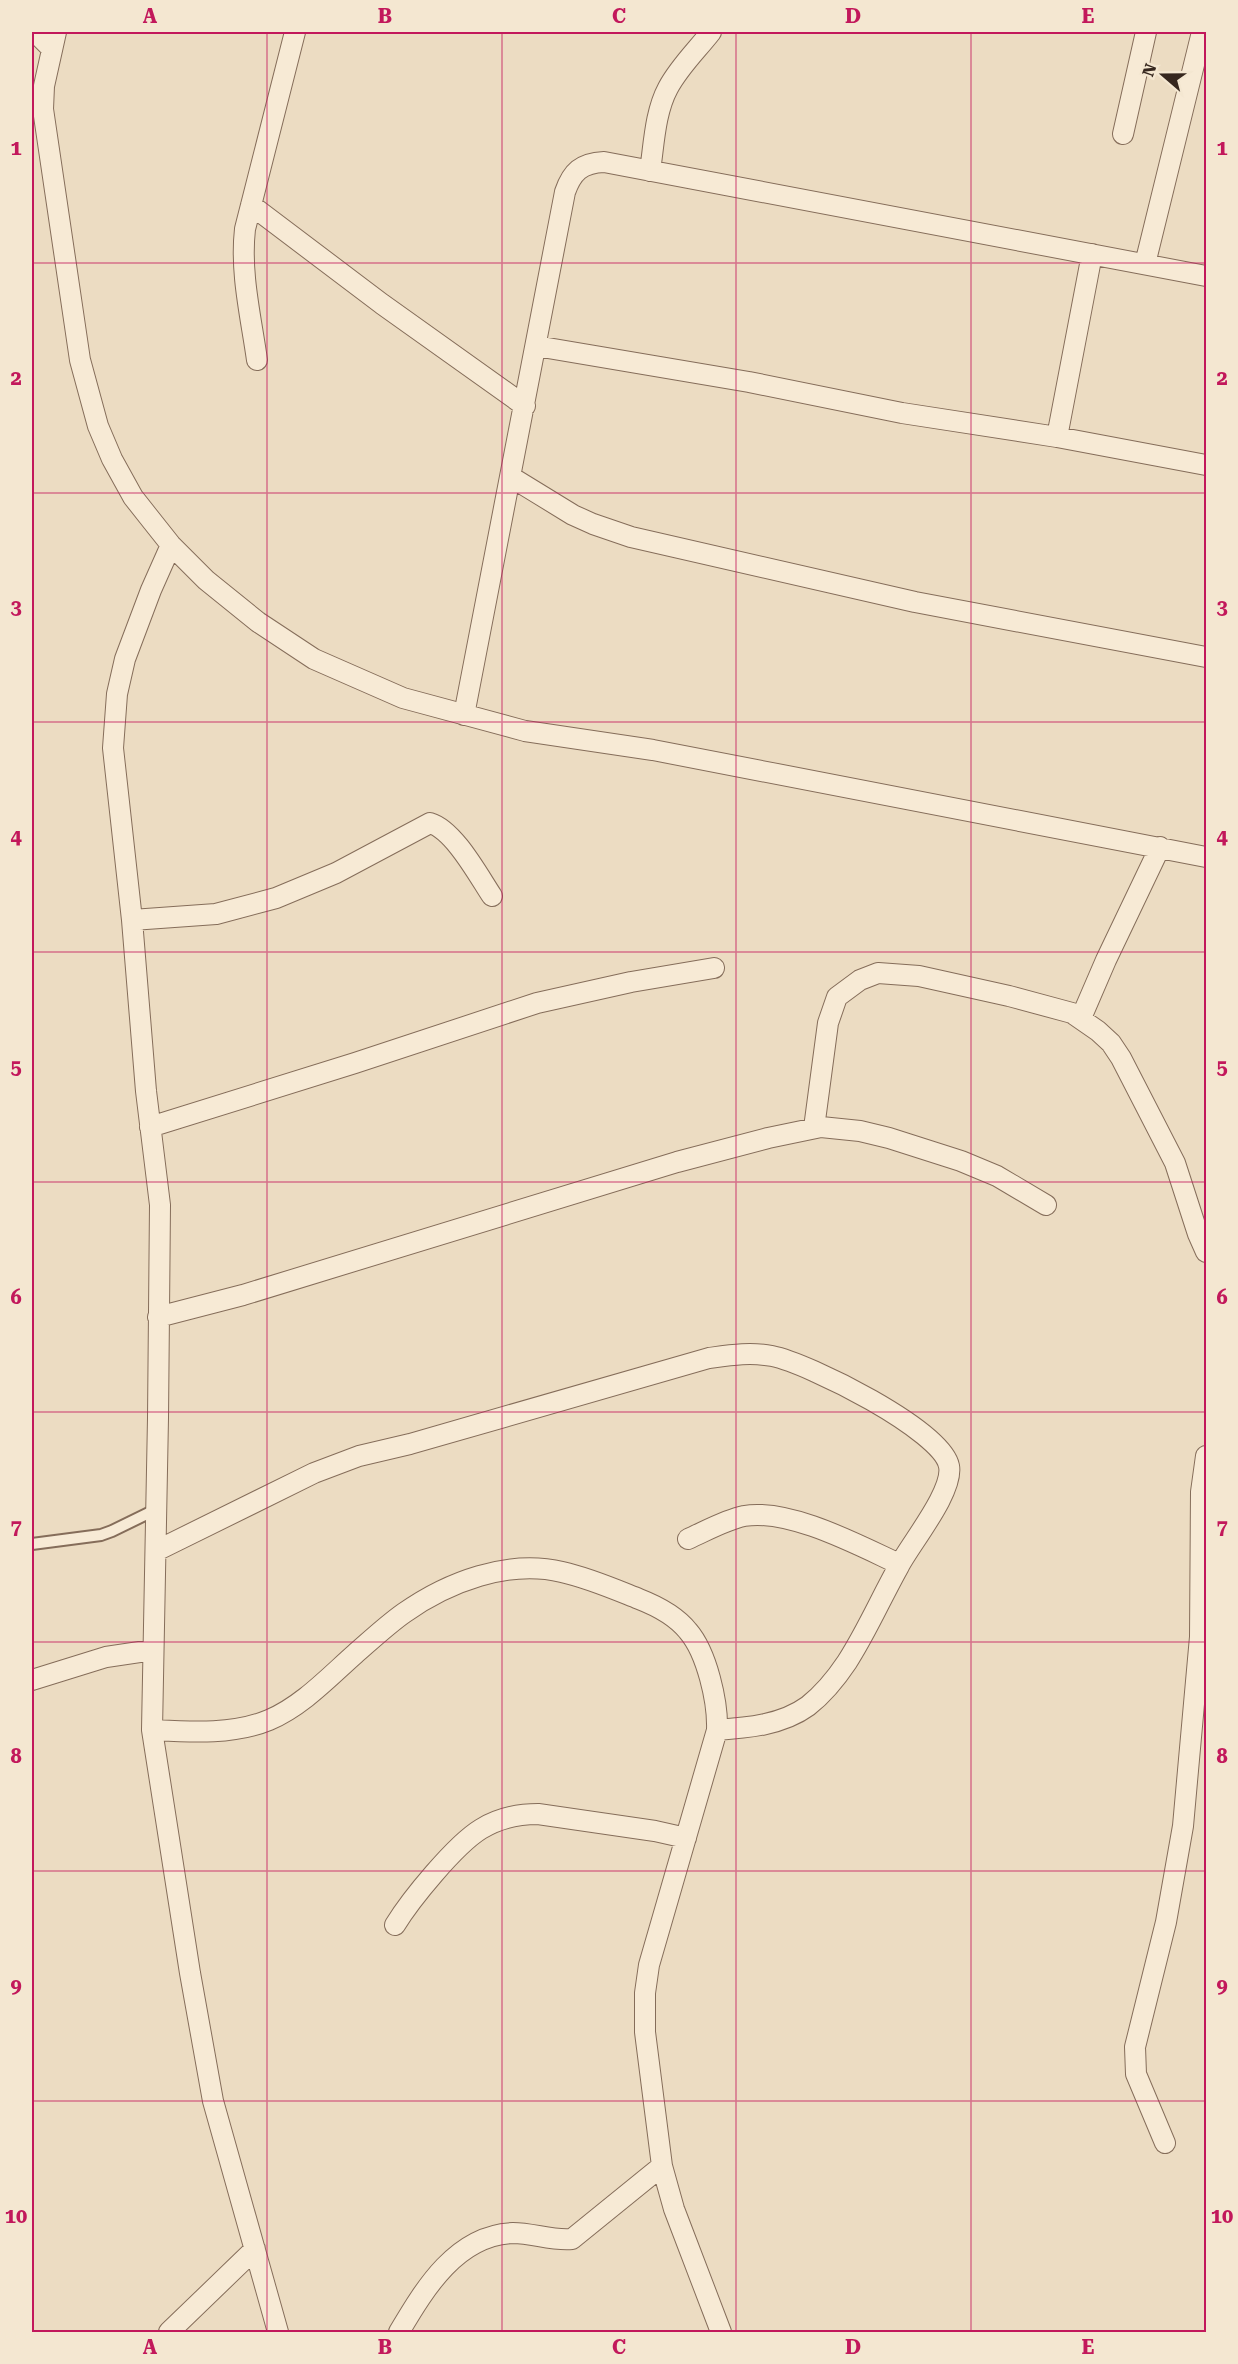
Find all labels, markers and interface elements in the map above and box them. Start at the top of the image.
text: A [143,4,158,28]
text: B [378,4,392,28]
text: C [612,4,626,28]
text: D [845,4,861,28]
text: E [1082,4,1095,28]
north arrow [1133,45,1193,105]
text: N [1138,61,1160,79]
text: 1 [10,136,22,160]
text: 1 [1216,136,1228,160]
text: 2 [10,366,22,390]
text: 2 [1216,366,1228,390]
text: 3 [10,595,22,619]
text: 3 [1216,595,1228,619]
text: 4 [10,825,22,849]
text: 4 [1216,825,1228,849]
text: 5 [10,1055,22,1079]
text: 5 [1216,1055,1228,1079]
text: 6 [10,1285,22,1309]
text: 6 [1216,1285,1228,1309]
text: 7 [10,1515,22,1539]
text: 7 [1216,1515,1228,1539]
text: 8 [10,1744,22,1768]
text: 8 [1216,1744,1228,1768]
text: 9 [10,1974,22,1998]
text: 9 [1216,1974,1228,1998]
text: 10 [5,2204,27,2228]
text: 10 [1211,2204,1233,2228]
text: A [143,2335,158,2359]
text: B [378,2335,392,2359]
text: C [612,2335,626,2359]
text: D [845,2335,861,2359]
text: E [1082,2335,1095,2359]

